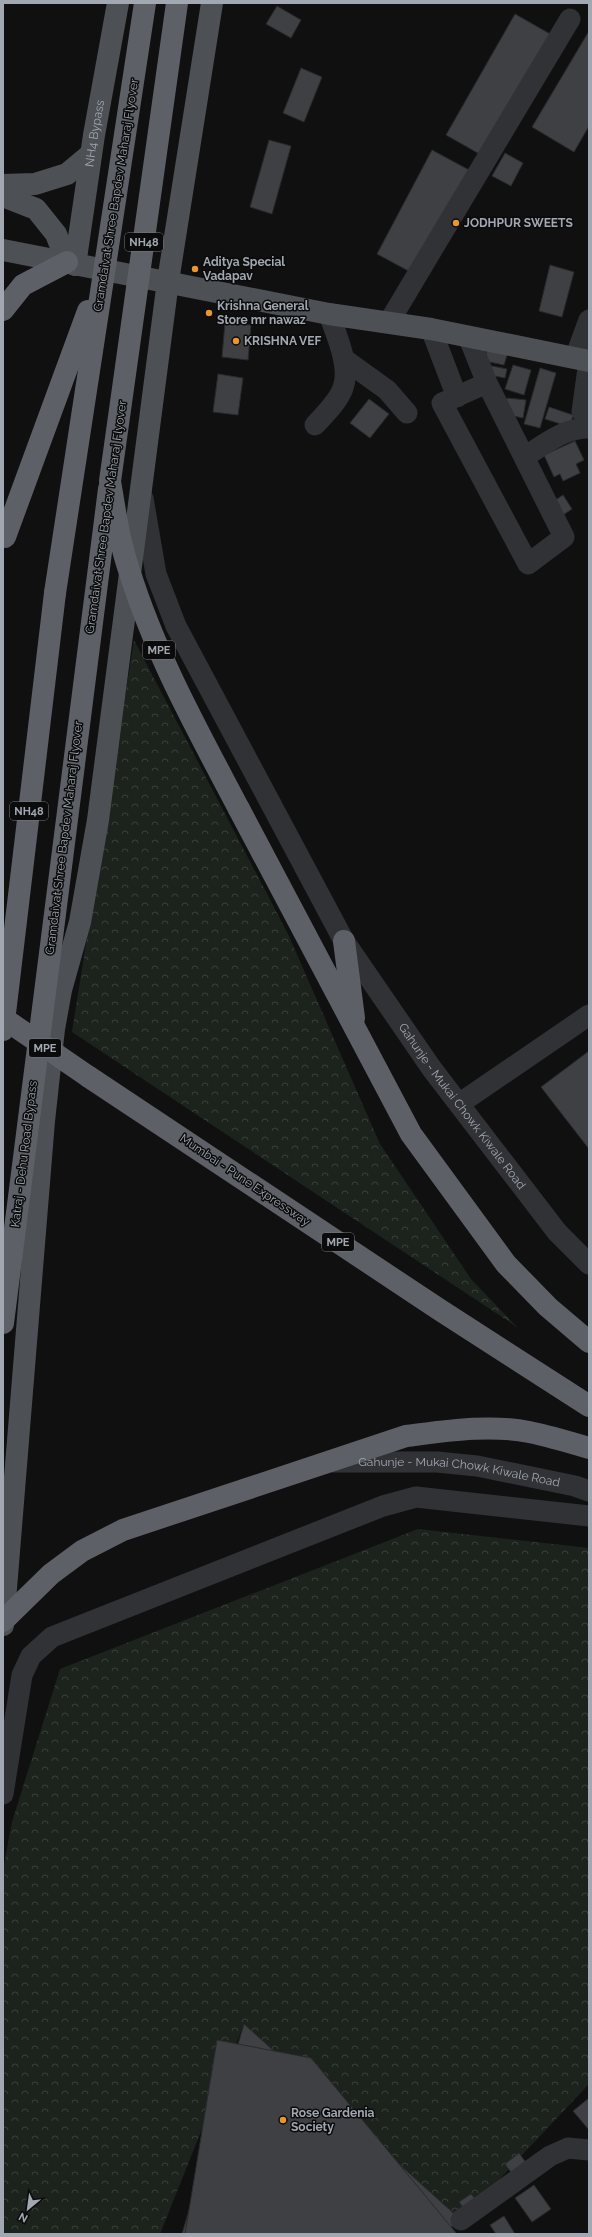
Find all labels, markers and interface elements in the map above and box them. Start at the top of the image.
street label: Gramdaivat Shree Bapdev Maharaj Flyover [91,77,141,312]
street label: NH4 Bypass [82,99,107,168]
place label: JODHPUR SWEETS [464,216,573,230]
marker: JODHPUR SWEETS [451,218,461,228]
road number: NH48 [125,233,163,251]
place label: Aditya Special Vadapav [203,255,285,283]
marker: Aditya Special Vadapav [190,264,200,274]
place label: Krishna General Store mr nawaz [217,299,309,327]
marker: Krishna General Store mr nawaz [204,308,214,318]
place label: KRISHNA VEF [244,334,321,348]
marker: KRISHNA VEF [231,336,241,346]
street label: Gramdaivat Shree Bapdev Maharaj Flyover [83,399,129,635]
road number: MPE [143,641,175,659]
street label: Gramdaivat Shree Bapdev Maharaj Flyover [43,720,85,956]
road number: NH48 [10,802,48,820]
street label: Gahunje - Mukai Chowk Kiwale Road [396,1021,529,1192]
road number: MPE [29,1039,61,1057]
street label: Katraj - Dehu Road Bypass [8,1080,40,1228]
street label: Mumbai - Pune Expressway [177,1131,313,1229]
road number: MPE [322,1233,354,1251]
street label: Gahunje - Mukai Chowk Kiwale Road [358,1455,561,1490]
place label: Rose Gardenia Society [291,2106,374,2134]
marker: Rose Gardenia Society [278,2115,288,2125]
north arrow [8,2189,48,2229]
text: N [17,2210,30,2225]

